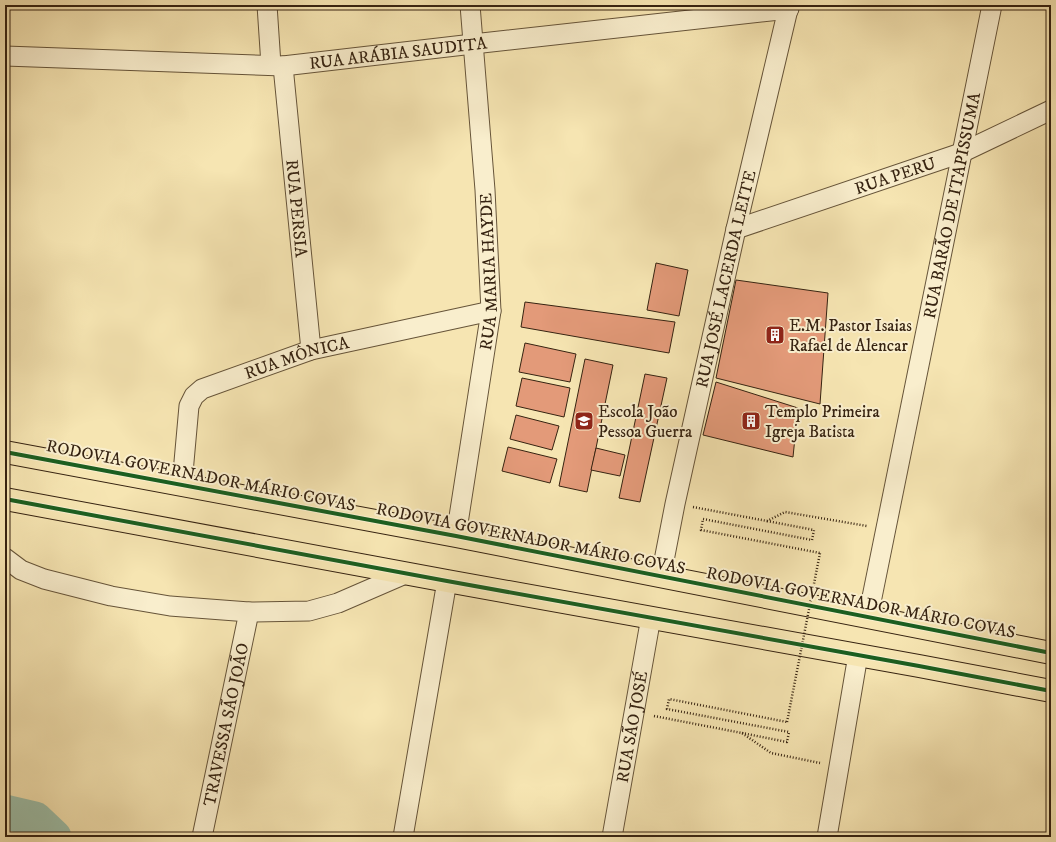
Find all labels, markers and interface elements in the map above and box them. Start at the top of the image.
street label: RUA ARÁBIA SAUDITA [308,33,488,75]
street label: RUA BARÃO DE ITAPISSUMA [919,90,986,321]
street label: RUA PERU [852,152,939,200]
street label: RUA PERSIA [280,158,312,259]
street label: RUA JOSÉ LACERDA LEITE [691,168,762,390]
street label: RUA MARIA HAYDE [475,192,503,352]
place label: E.M. Pastor Isaias Rafael de Alencar [789,315,912,357]
building icon: E.M. Pastor Isaias Rafael de Alencar [764,324,786,346]
street label: RUA MÔNICA [242,332,351,385]
place label: Escola João Pessoa Guerra [598,401,693,443]
place label: Templo Primeira Igreja Batista [765,401,880,443]
school or university icon: Escola João Pessoa Guerra [573,410,595,432]
building icon: Templo Primeira Igreja Batista [740,410,762,432]
street label: RODOVIA GOVERNADOR MÁRIO COVAS [44,434,358,517]
street label: RODOVIA GOVERNADOR MÁRIO COVAS [374,497,688,580]
street label: RODOVIA GOVERNADOR MÁRIO COVAS [704,561,1018,644]
street label: TRAVESSA SÃO JOÃO [199,641,254,808]
street label: RUA SÃO JOSÉ [612,669,653,785]

